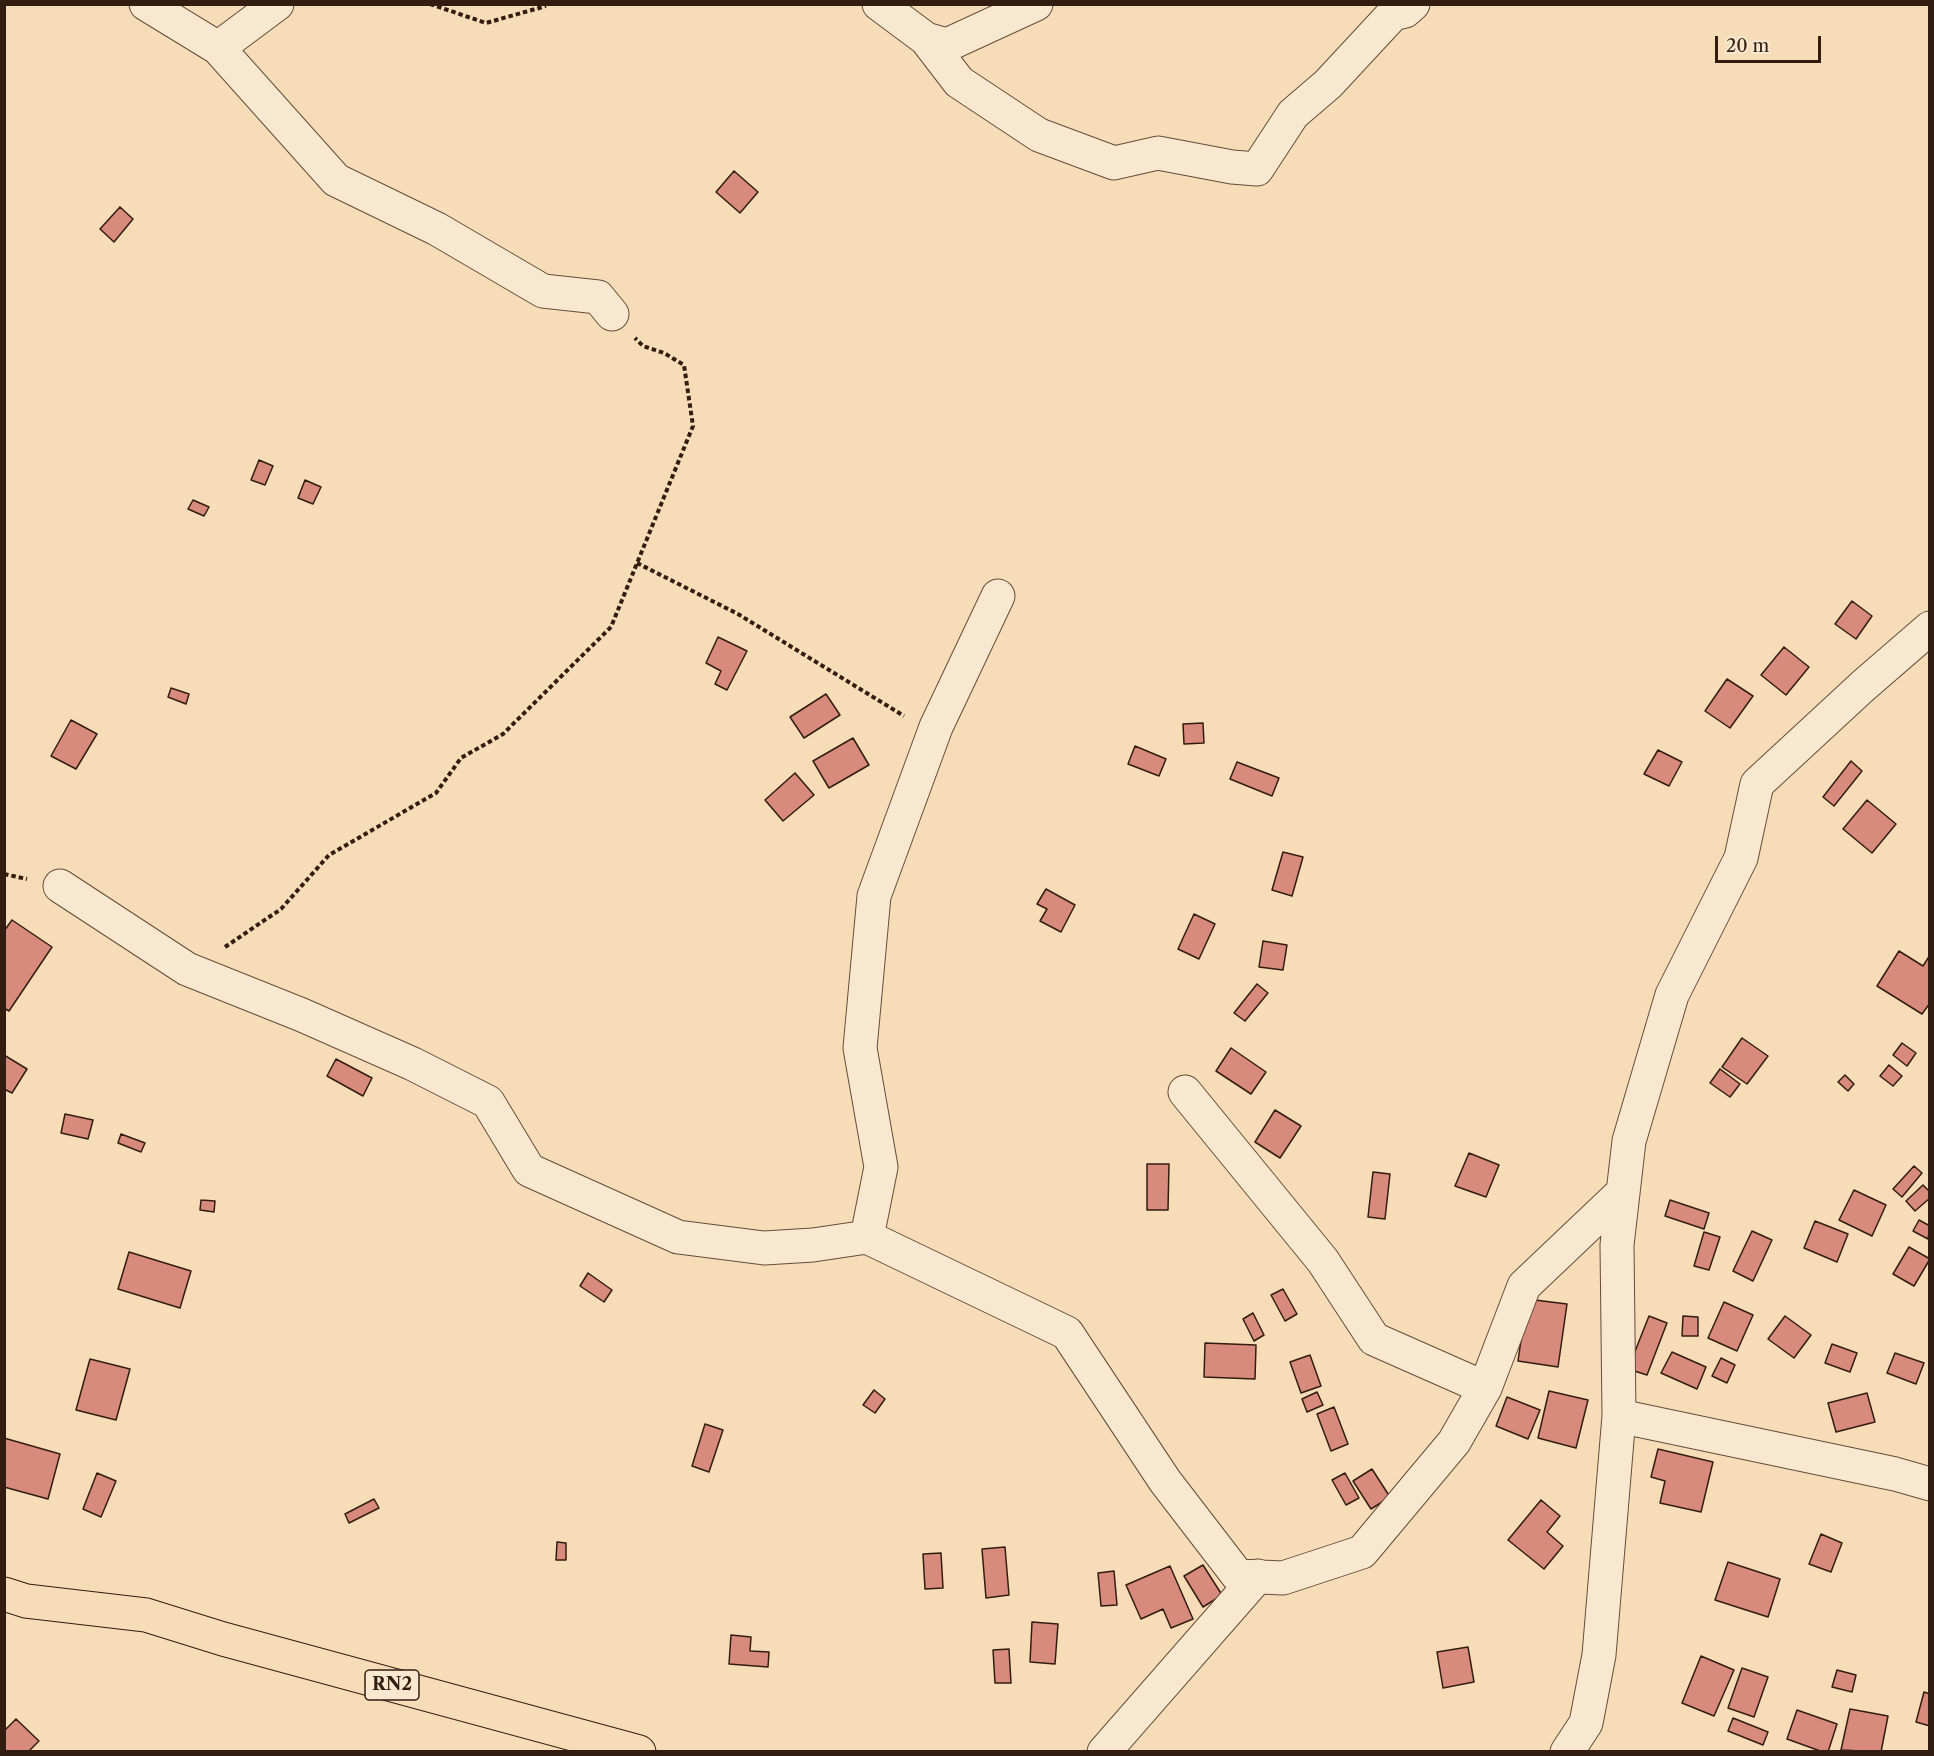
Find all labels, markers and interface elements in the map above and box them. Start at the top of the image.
scale bar [1718,24,1824,62]
text: 20 m [1726,35,1769,57]
road number: RN2 [365,1670,419,1700]

